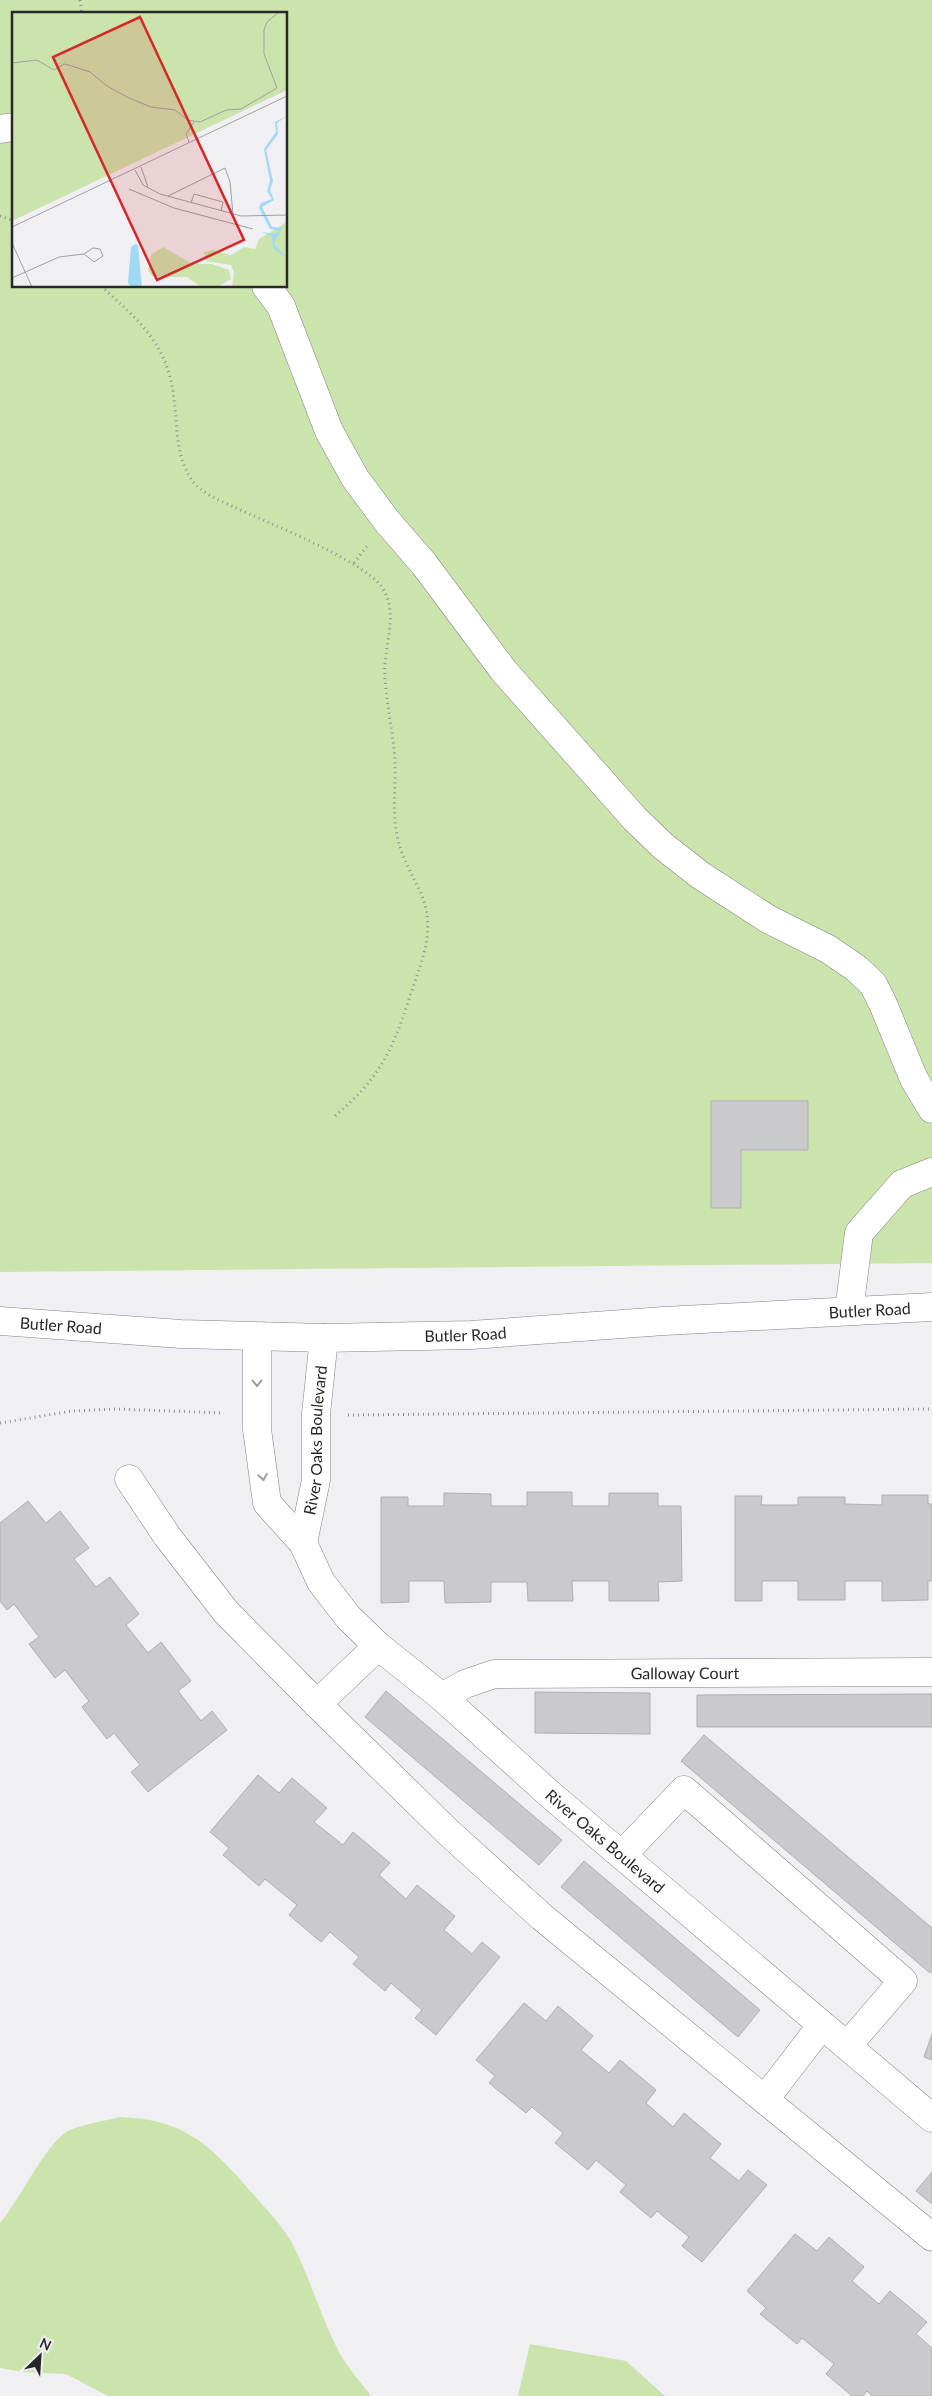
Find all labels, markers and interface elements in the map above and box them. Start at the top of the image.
inset map [12,12,288,288]
street label: Butler Road [828,1298,911,1321]
street label: Butler Road [19,1312,103,1337]
street label: Butler Road [424,1322,507,1345]
street label: River Oaks Boulevard [299,1364,330,1517]
one-way arrow [252,1380,262,1387]
one-way arrow [257,1473,267,1481]
street label: Galloway Court [631,1663,739,1682]
street label: River Oaks Boulevard [542,1785,669,1897]
north arrow [15,2331,65,2381]
text: N [37,2334,54,2354]

